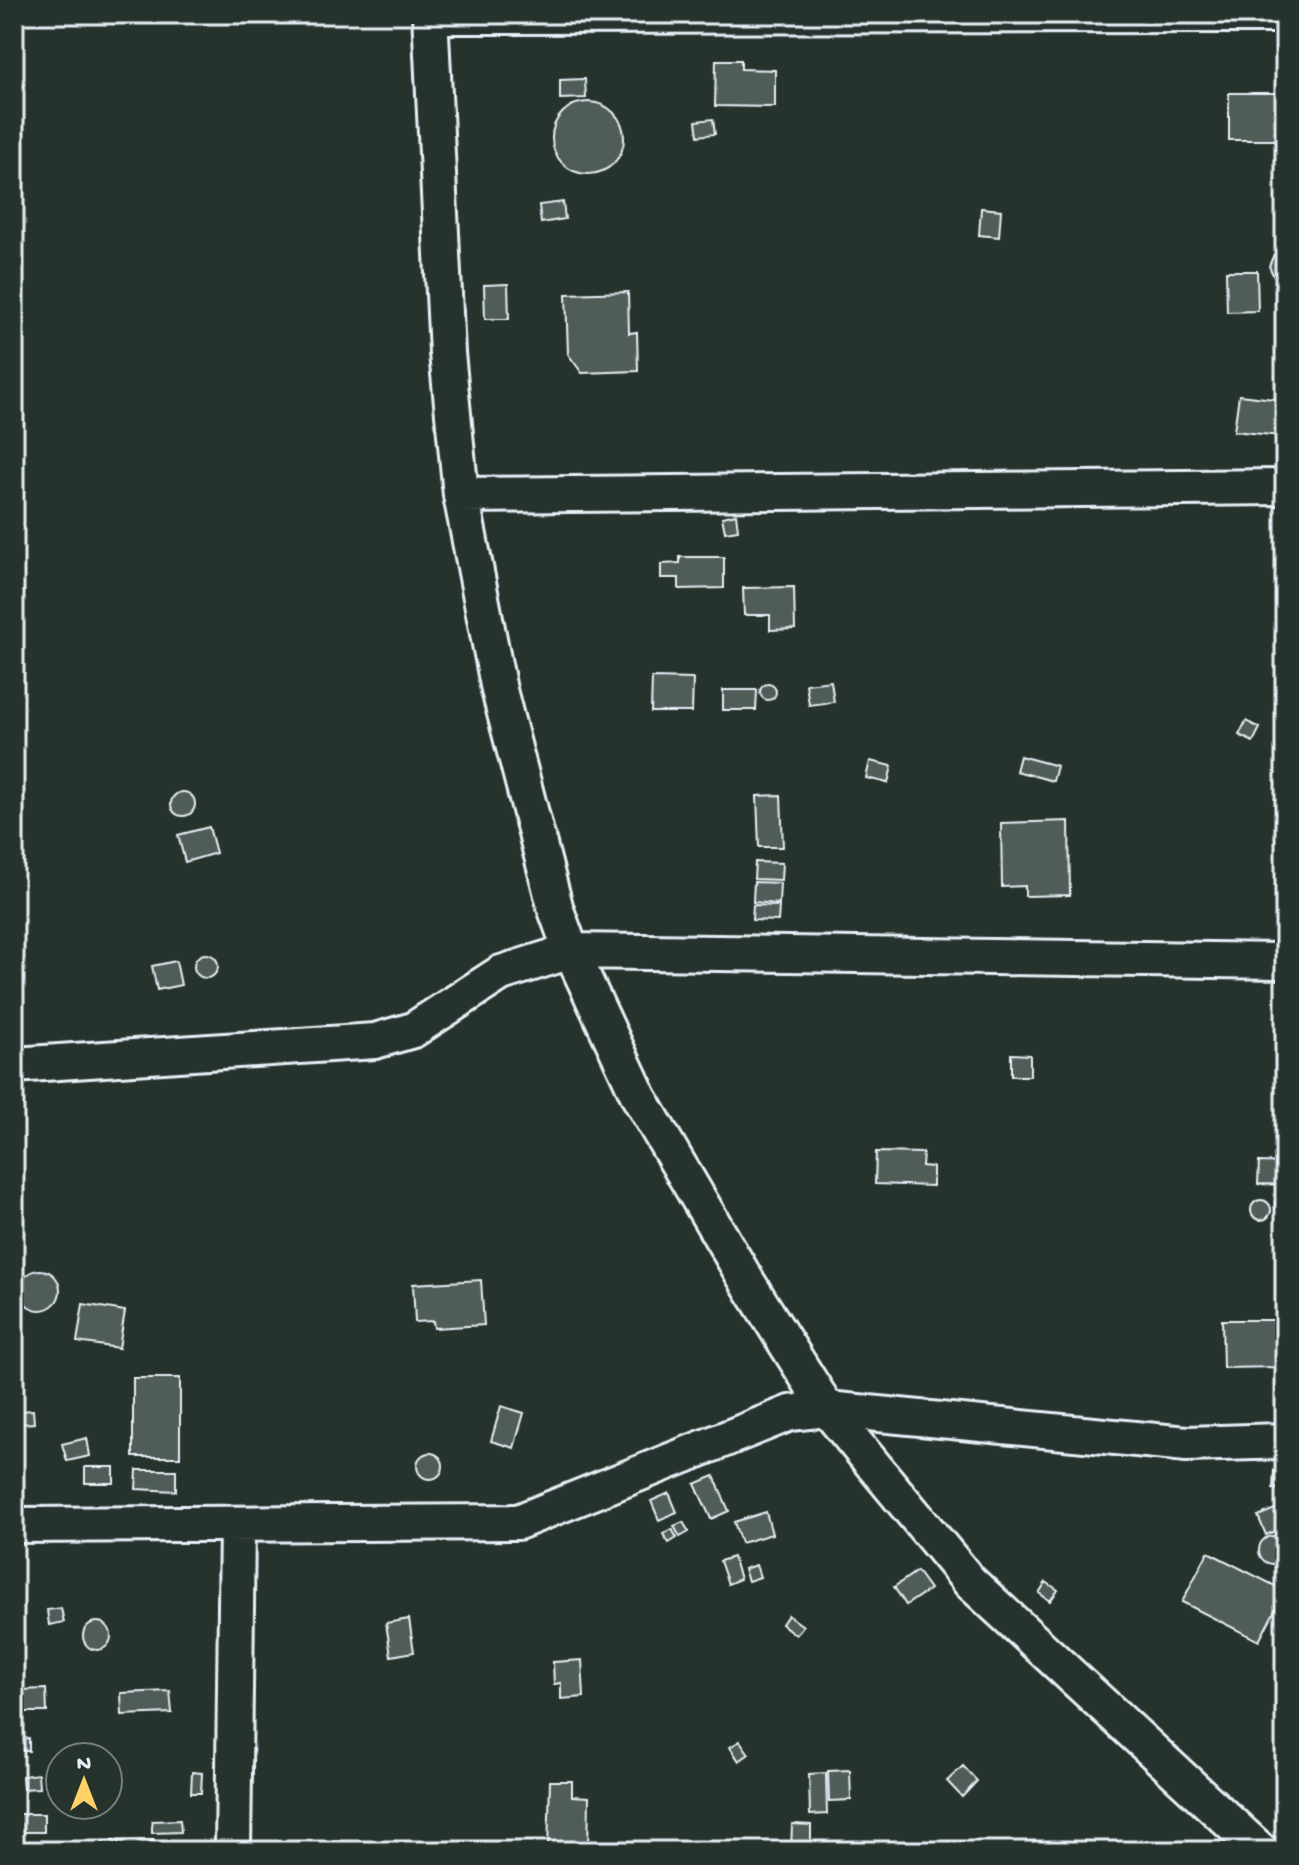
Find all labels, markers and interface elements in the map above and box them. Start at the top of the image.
north arrow [44,1741,124,1821]
text: N [77,1752,91,1778]

